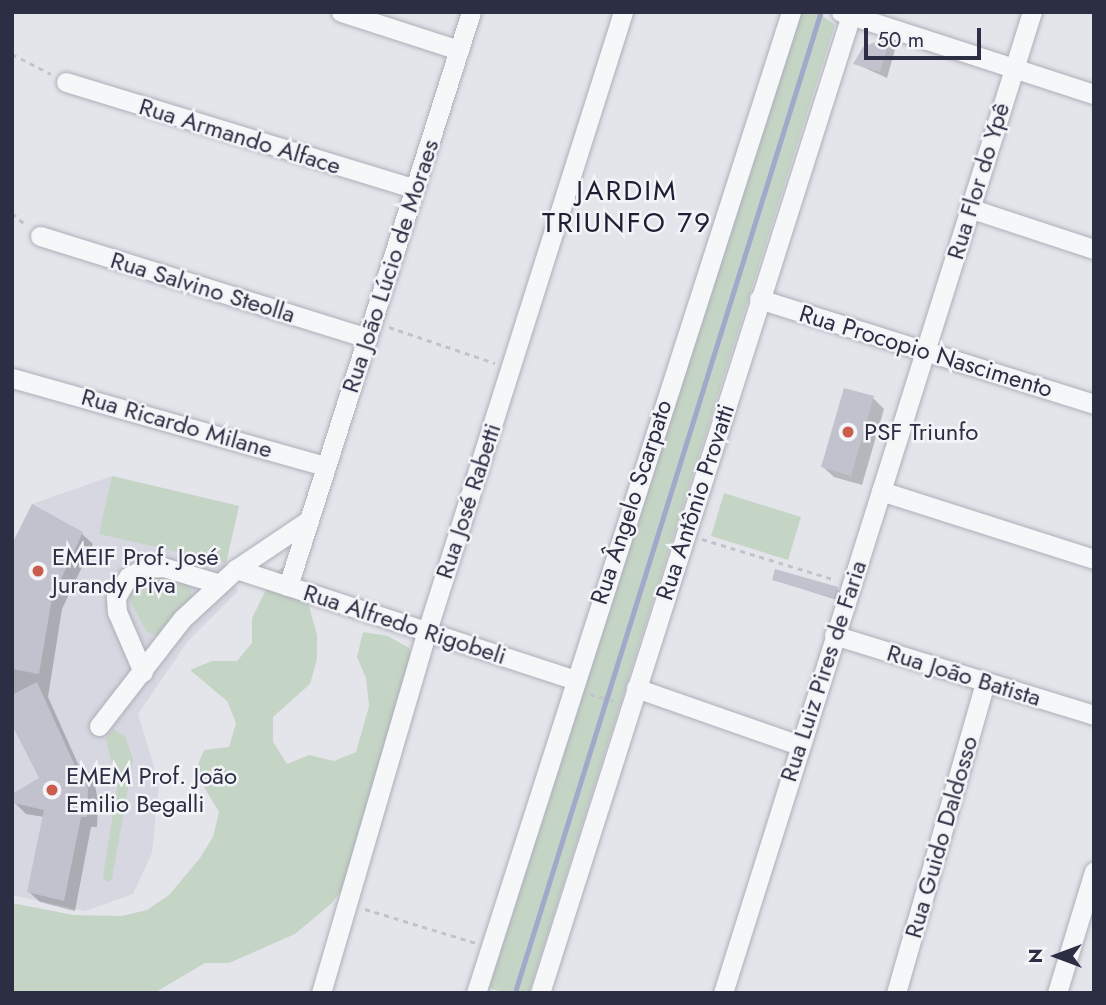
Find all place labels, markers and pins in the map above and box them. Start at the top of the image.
place label: PSF Triunfo [864,418,978,446]
marker: PSF Triunfo [838,422,858,442]
place label: EMEIF Prof. José Jurandy Piva [52,543,219,599]
marker: EMEIF Prof. José Jurandy Piva [30,563,46,579]
place label: EMEM Prof. João Emilio Begalli [66,762,237,818]
marker: EMEM Prof. João Emilio Begalli [44,782,60,798]

